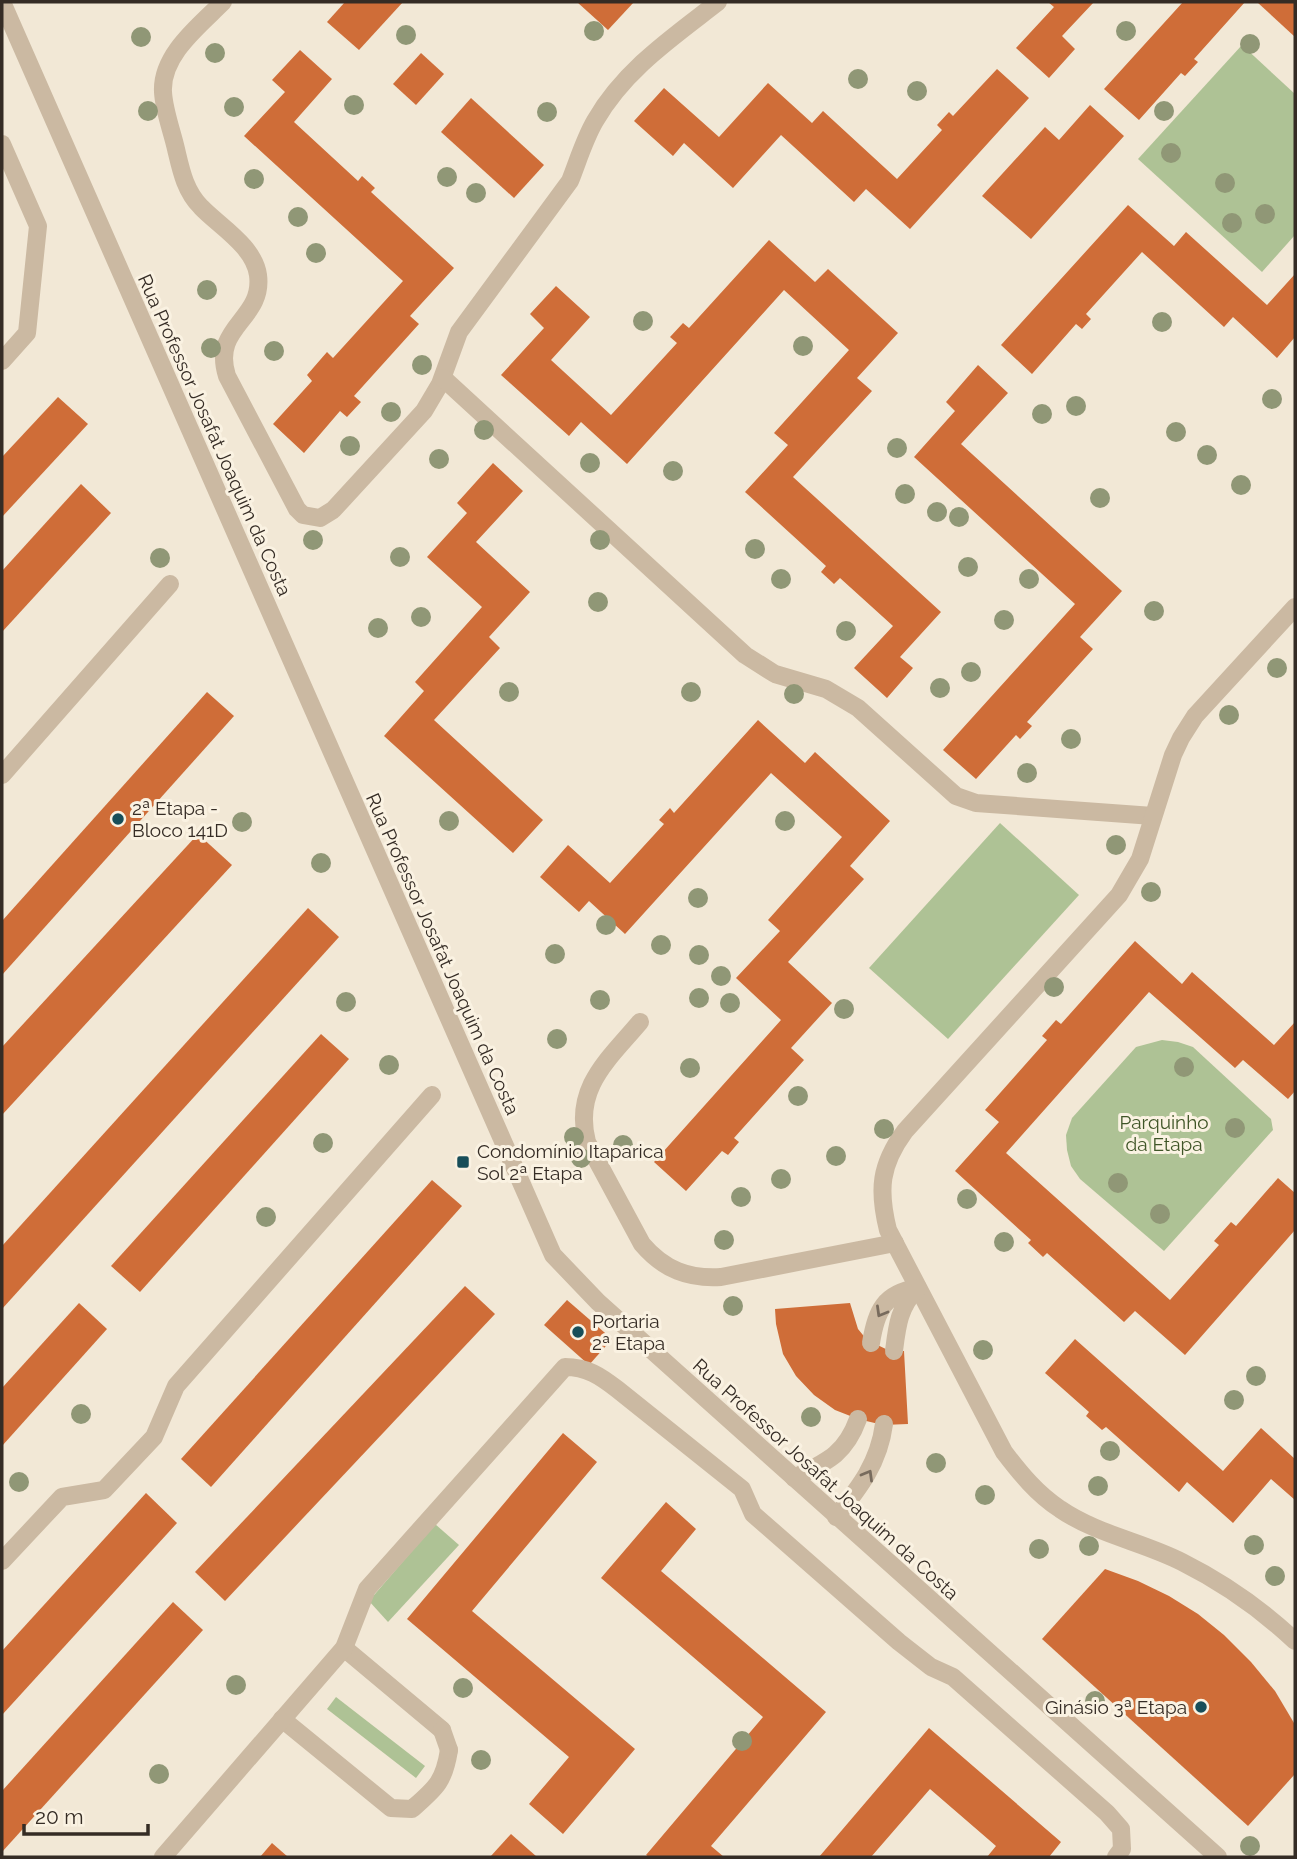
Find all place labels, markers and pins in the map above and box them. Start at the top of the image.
place label: 2ª Etapa - Bloco 141D [132,797,228,841]
marker: 2ª Etapa - Bloco 141D [110,811,126,827]
place label: Condomínio Itaparica Sol 2ª Etapa [477,1140,664,1184]
marker: Condomínio Itaparica Sol 2ª Etapa [455,1154,471,1170]
place label: Portaria 2ª Etapa [592,1310,665,1354]
marker: Portaria 2ª Etapa [570,1324,586,1340]
place label: Ginásio 3ª Etapa [1045,1696,1187,1718]
marker: Ginásio 3ª Etapa [1193,1699,1209,1715]

